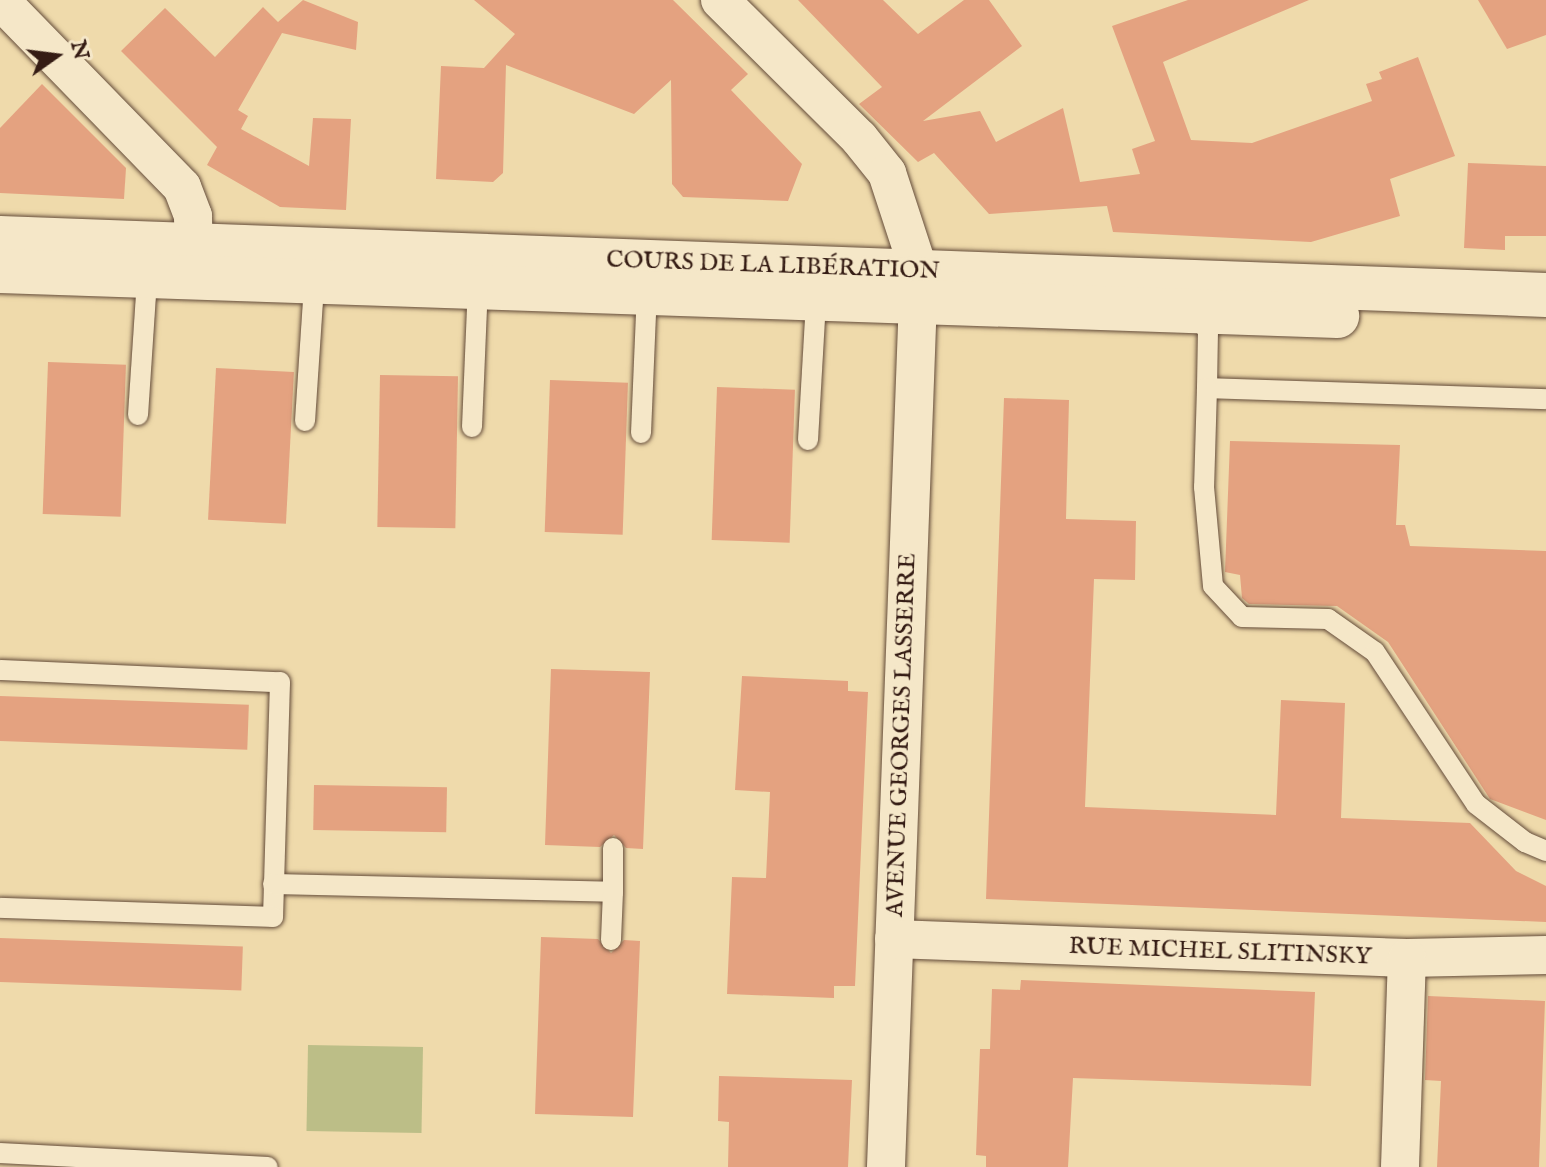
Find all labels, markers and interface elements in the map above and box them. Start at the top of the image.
north arrow [16,16,96,96]
text: N [63,38,95,63]
street label: COURS DE LA LIBÉRATION [606,246,940,286]
street label: AVENUE GEORGES LASSERRE [881,553,923,917]
street label: RUE MICHEL SLITINSKY [1068,932,1372,972]

